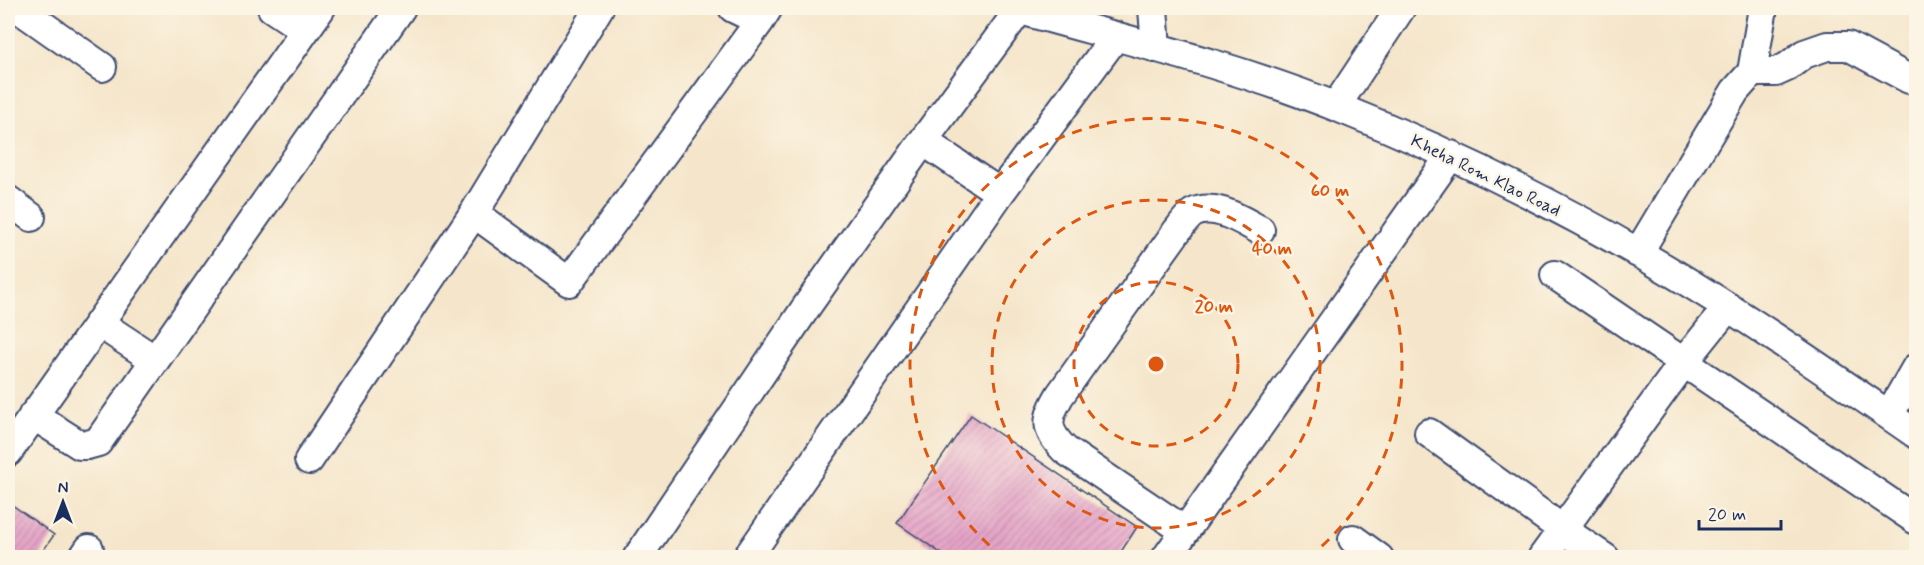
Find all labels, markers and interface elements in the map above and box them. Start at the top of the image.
street label: Kheha Rom Klao Road [1406,129,1565,223]
text: 60 m [1311,179,1349,203]
text: 40 m [1252,237,1292,261]
text: 20 m [1195,295,1233,319]
centre of rings [1146,354,1166,374]
north arrow [33,472,93,532]
text: N [58,478,68,499]
scale bar [1699,493,1782,531]
text: 20 m [1708,503,1746,527]

